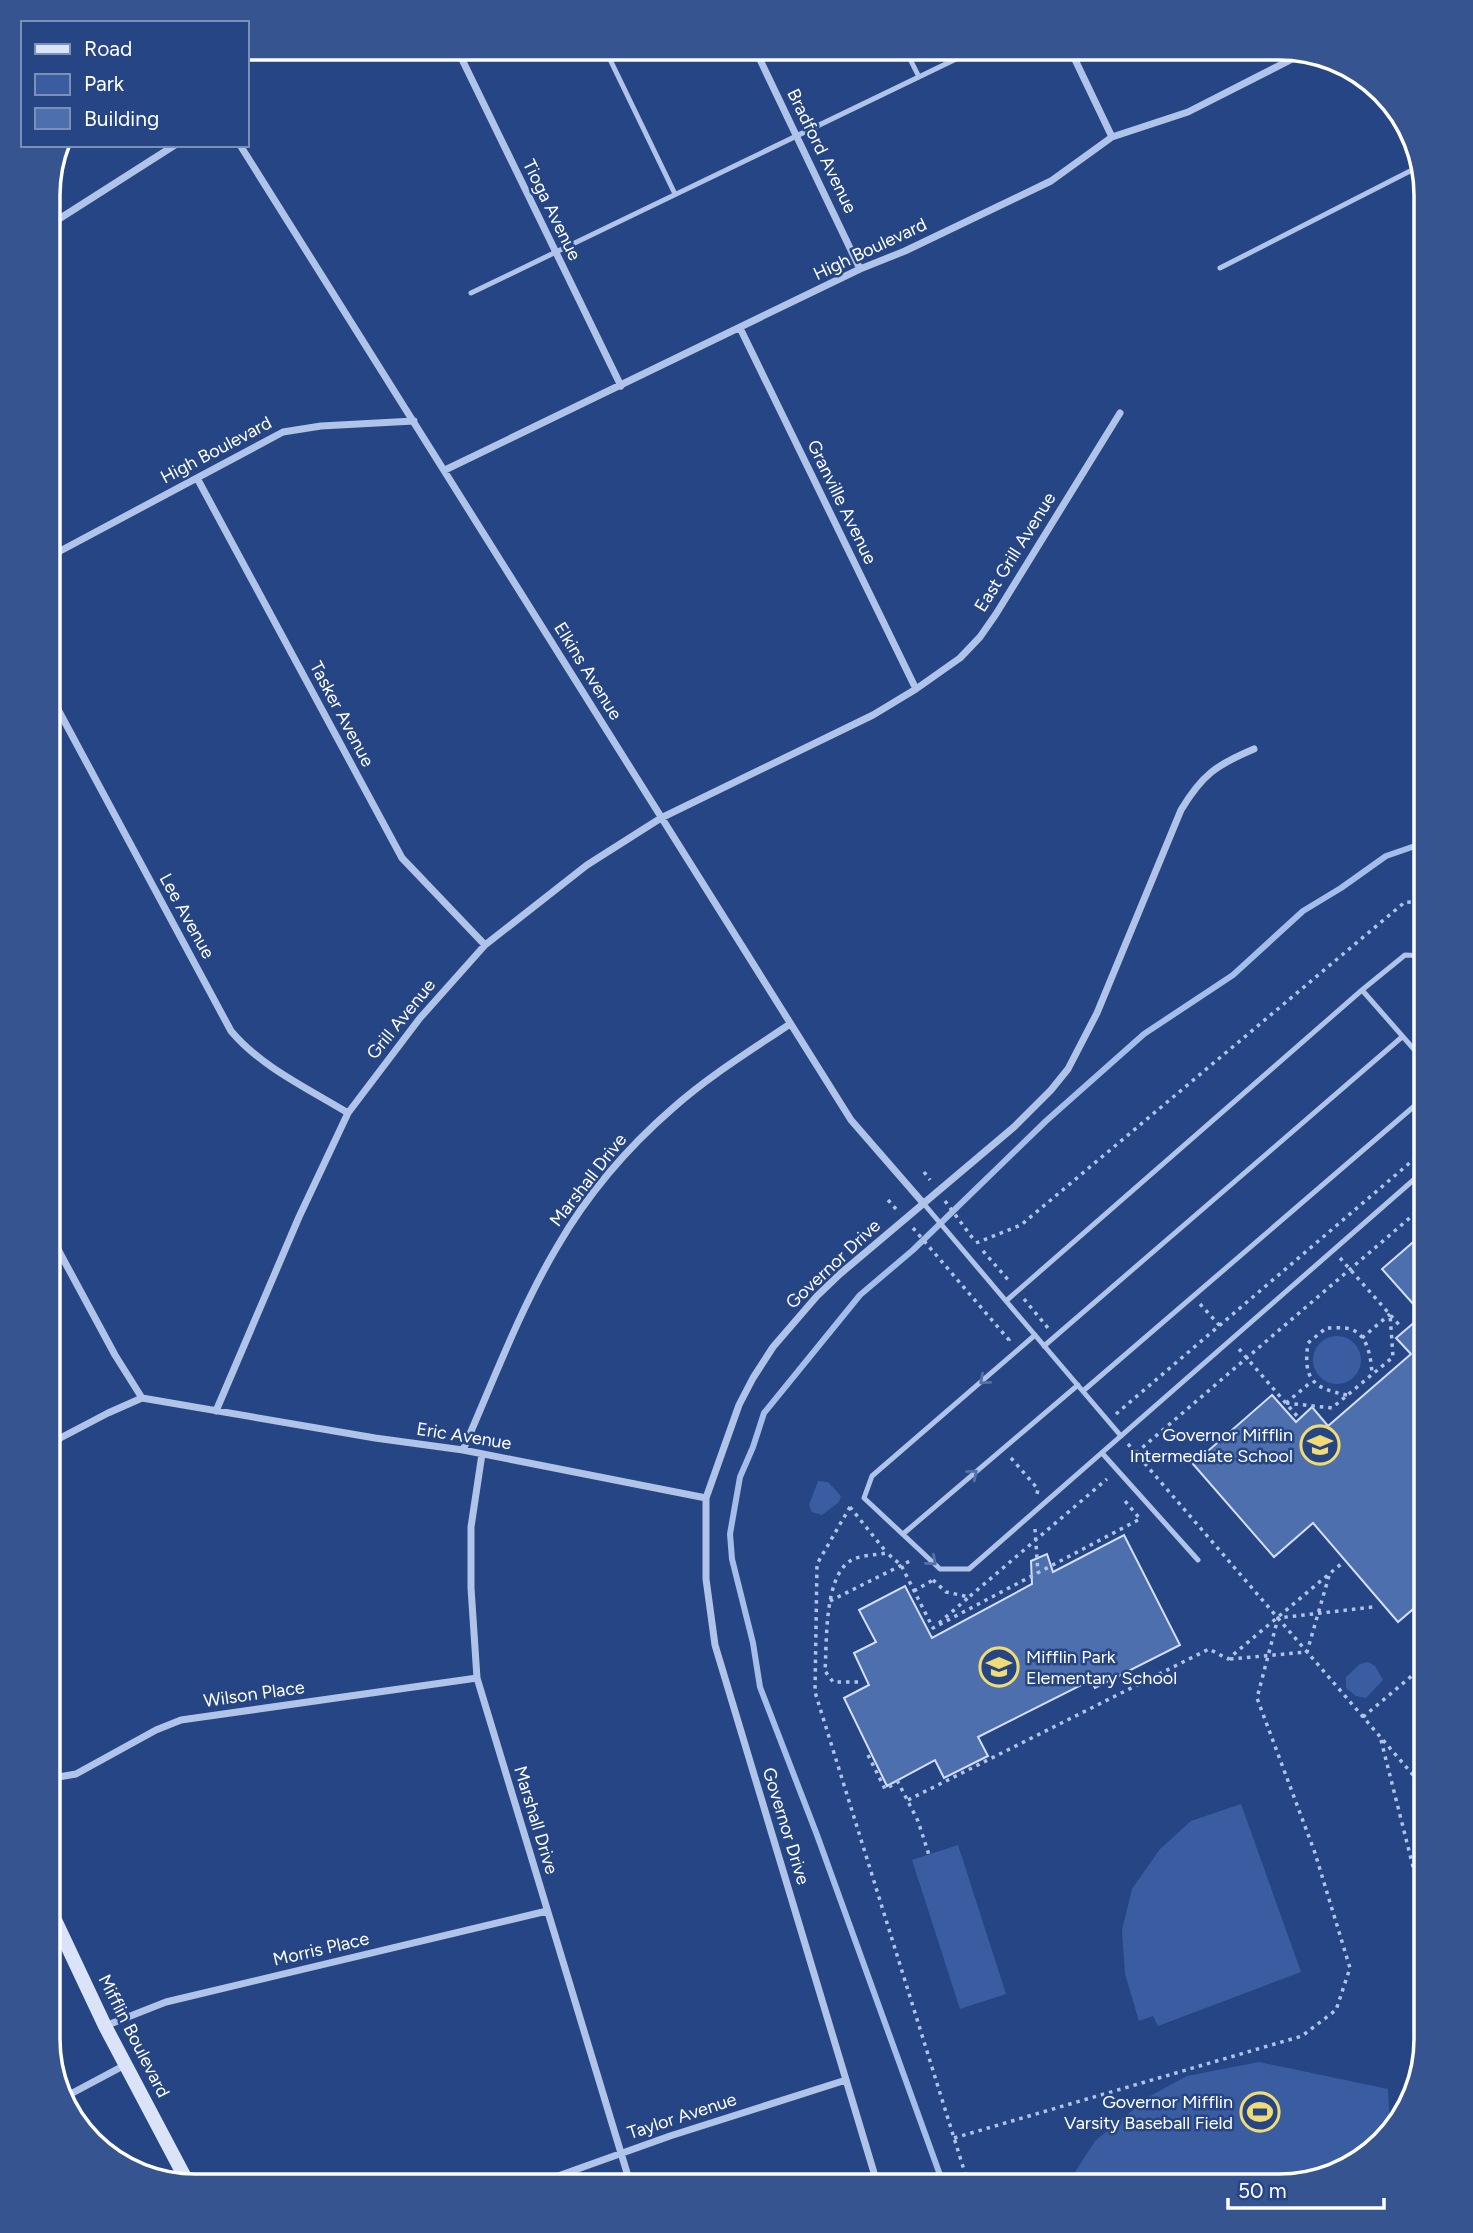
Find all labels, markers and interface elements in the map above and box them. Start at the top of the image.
legend [21,21,248,147]
text: Road [84,36,132,61]
text: Park [84,71,125,96]
street label: Bradford Avenue [782,85,862,217]
text: Building [84,106,159,131]
street label: Tioga Avenue [518,156,586,264]
street label: High Boulevard [810,213,930,285]
street label: High Boulevard [157,411,275,489]
street label: Granville Avenue [802,436,882,568]
street label: East Grill Avenue [969,488,1061,616]
street label: Elkins Avenue [549,618,627,724]
street label: Tasker Avenue [305,658,379,771]
street label: Lee Avenue [155,869,220,963]
street label: Grill Avenue [362,974,440,1064]
street label: Marshall Drive [545,1129,631,1231]
street label: Governor Drive [781,1214,885,1314]
one-way arrow [979,1372,992,1384]
street label: Eric Avenue [415,1418,513,1454]
place label: Governor Mifflin Intermediate School [1130,1424,1293,1467]
school or university icon: Governor Mifflin Intermediate School [1299,1424,1341,1466]
one-way arrow [965,1470,978,1482]
one-way arrow [924,1553,937,1565]
school or university icon: Mifflin Park Elementary School [978,1646,1020,1688]
place label: Mifflin Park Elementary School [1026,1646,1177,1689]
street label: Wilson Place [202,1676,306,1712]
street label: Marshall Drive [509,1763,563,1877]
street label: Governor Drive [758,1765,814,1888]
street label: Morris Place [271,1927,371,1971]
street label: Mifflin Boulevard [93,1971,175,2101]
street label: Taylor Avenue [625,2088,739,2144]
place label: Governor Mifflin Varsity Baseball Field [1064,2091,1233,2134]
sports icon: Governor Mifflin Varsity Baseball Field [1239,2091,1281,2133]
scale bar [1228,2166,1384,2210]
text: 50 m [1238,2178,1287,2203]

